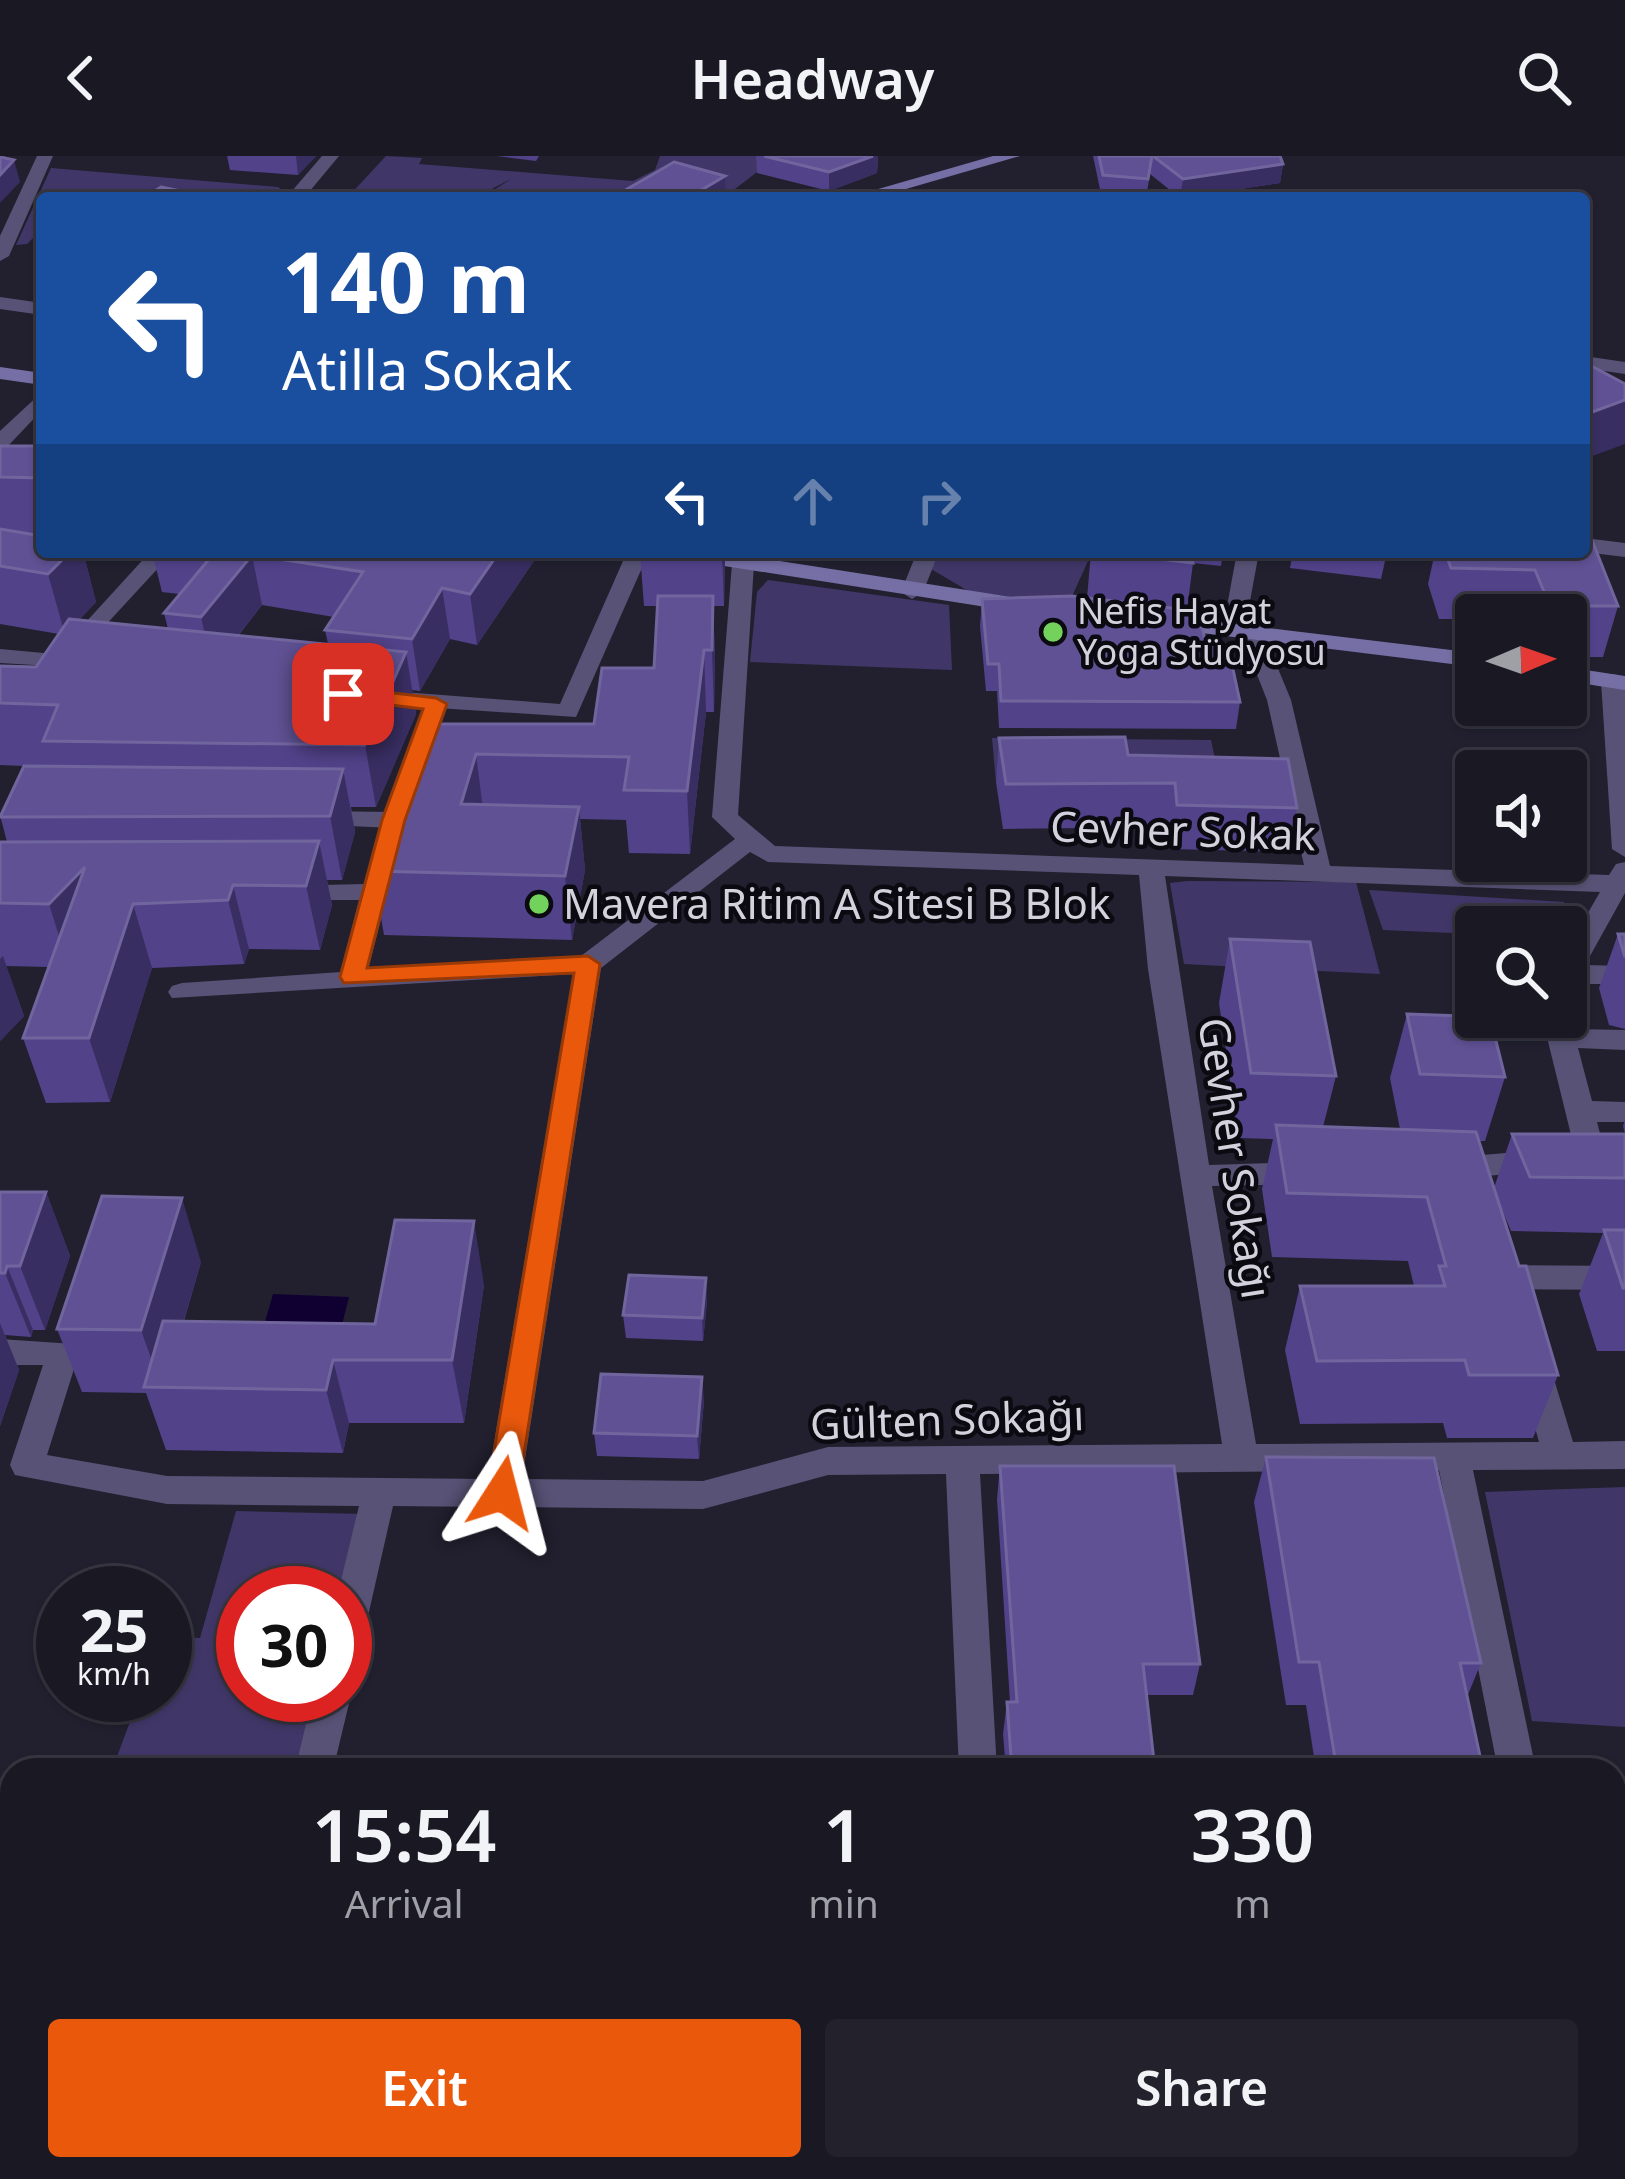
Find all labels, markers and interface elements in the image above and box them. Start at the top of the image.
text: Headway [691,41,934,115]
icon: back [48,45,114,111]
icon: search [1511,45,1577,111]
text: 140 m [282,223,530,338]
icon: left [84,240,240,396]
text: Atilla Sokak [282,332,572,406]
icon: left [654,468,720,534]
icon: ahead [780,468,846,534]
icon: right [906,468,972,534]
place label: Nefis Hayat Yoga Stüdyosu [1077,586,1326,676]
north arrow [1455,594,1587,726]
map controls [1455,594,1587,1038]
marker: Nefis Hayat Yoga Stüdyosu [1040,619,1066,645]
pin [292,643,394,745]
icon: arrive [310,661,376,727]
button: sound [1455,750,1587,882]
street label: Cevher Sokak [1049,796,1317,863]
place label: Mavera Ritim A Sitesi B Blok [563,874,1111,931]
marker: Mavera Ritim A Sitesi B Blok [526,891,552,917]
button: search [1455,906,1587,1038]
street label: Gevher Sokağı [1186,1013,1287,1302]
street label: Gülten Sokağı [809,1385,1085,1452]
position arrow [439,1430,565,1556]
speed limit sign: 30 [216,1566,372,1722]
text: 25 [80,1588,148,1670]
text: km/h [77,1653,151,1694]
text: 15:54 [312,1785,496,1883]
text: 1 [823,1785,864,1883]
text: 330 [1191,1785,1314,1883]
text: Arrival [345,1876,464,1929]
text: min [808,1876,879,1929]
text: m [1234,1876,1271,1929]
button: Exit [48,2019,801,2157]
button: Share [825,2019,1578,2157]

